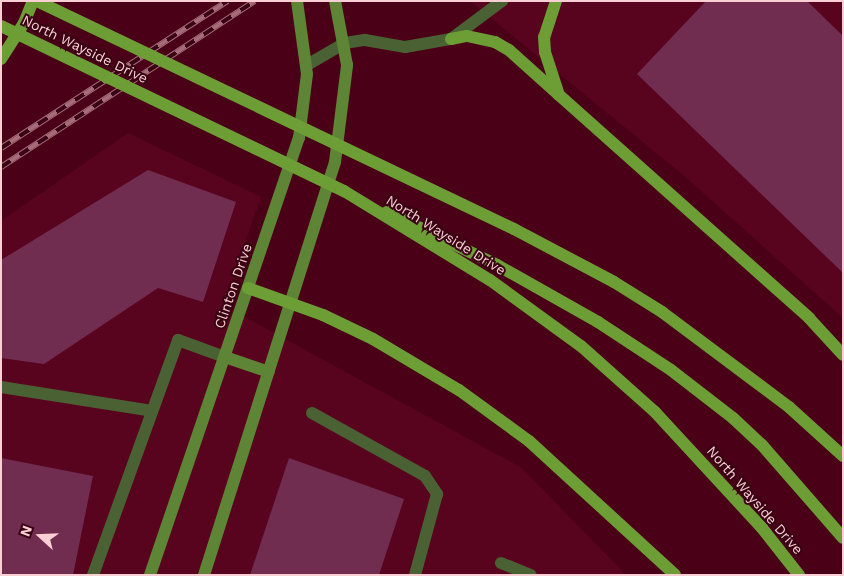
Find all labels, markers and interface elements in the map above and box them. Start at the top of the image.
street label: North Wayside Drive [19,11,151,87]
street label: North Wayside Drive [383,191,509,279]
street label: Clinton Drive [211,241,255,331]
street label: North Wayside Drive [703,442,807,558]
north arrow [15,511,65,561]
text: N [17,523,35,538]

